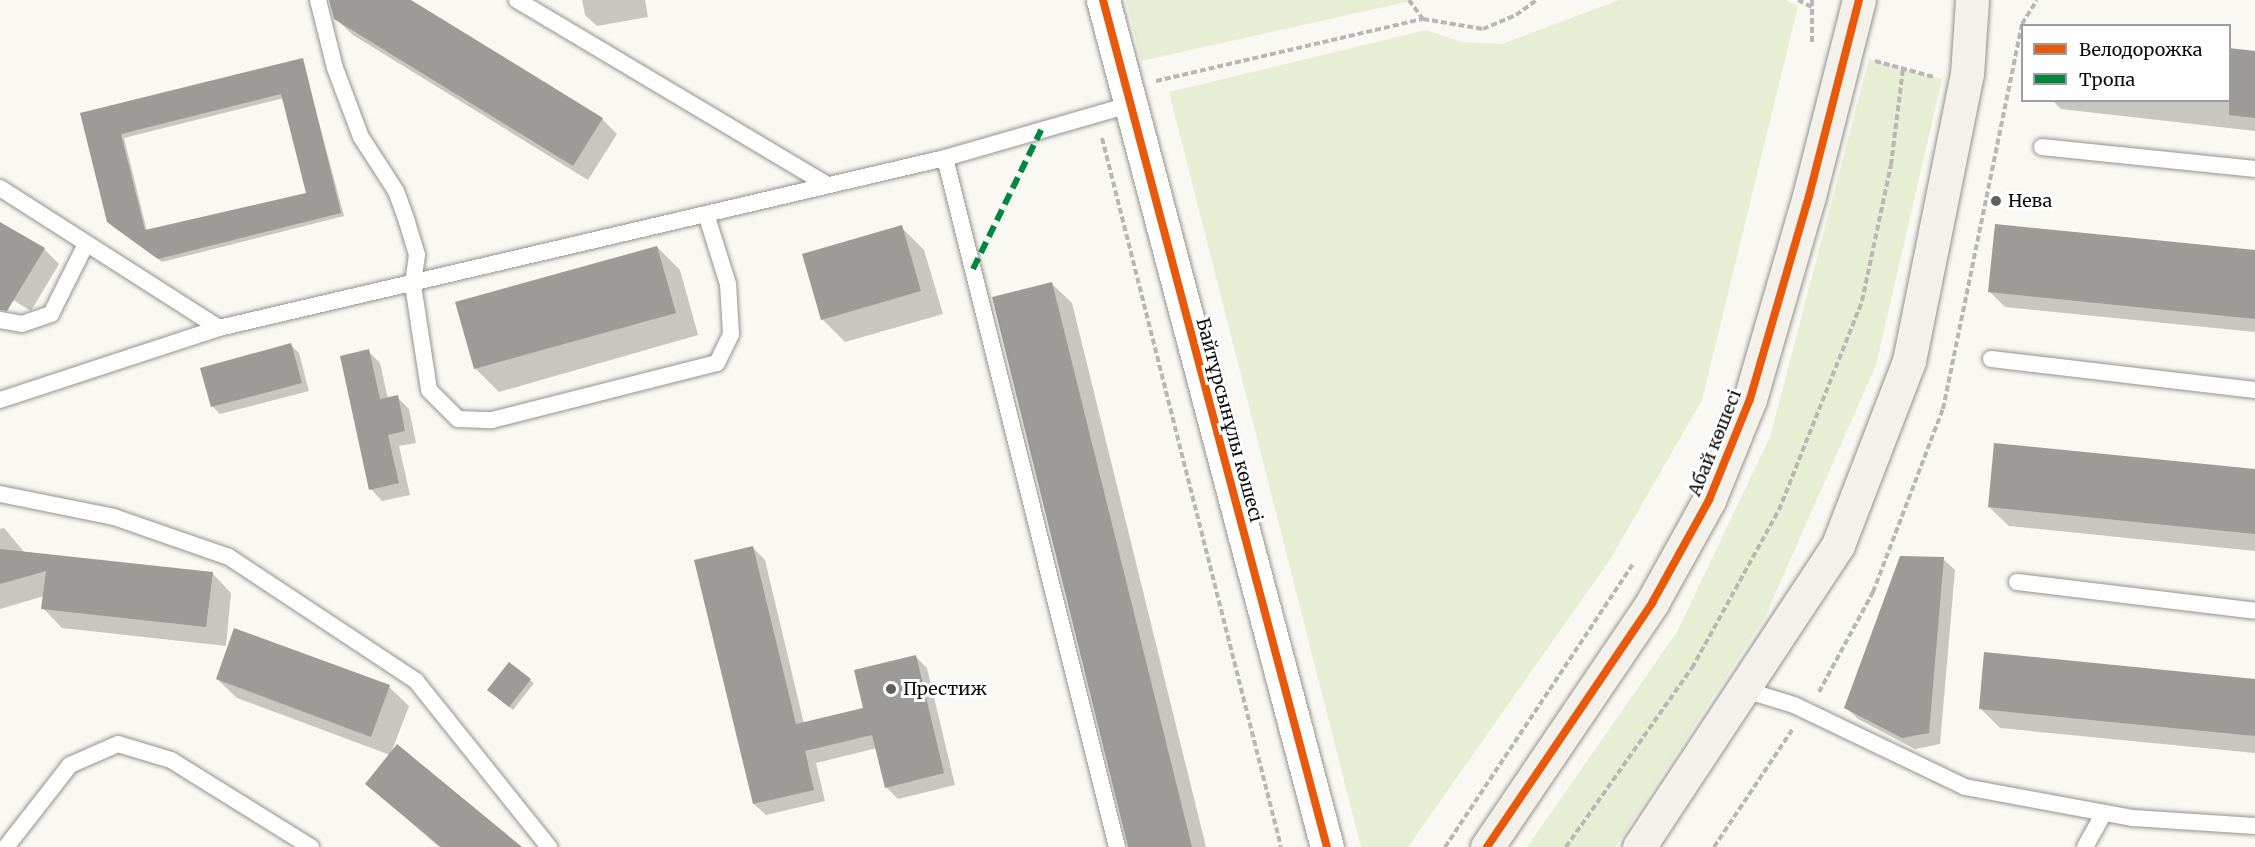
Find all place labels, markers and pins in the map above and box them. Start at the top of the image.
place label: Нева [2008,190,2052,212]
marker: Нева [1989,194,2003,208]
place label: Престиж [903,678,987,700]
marker: Престиж [884,682,898,696]

